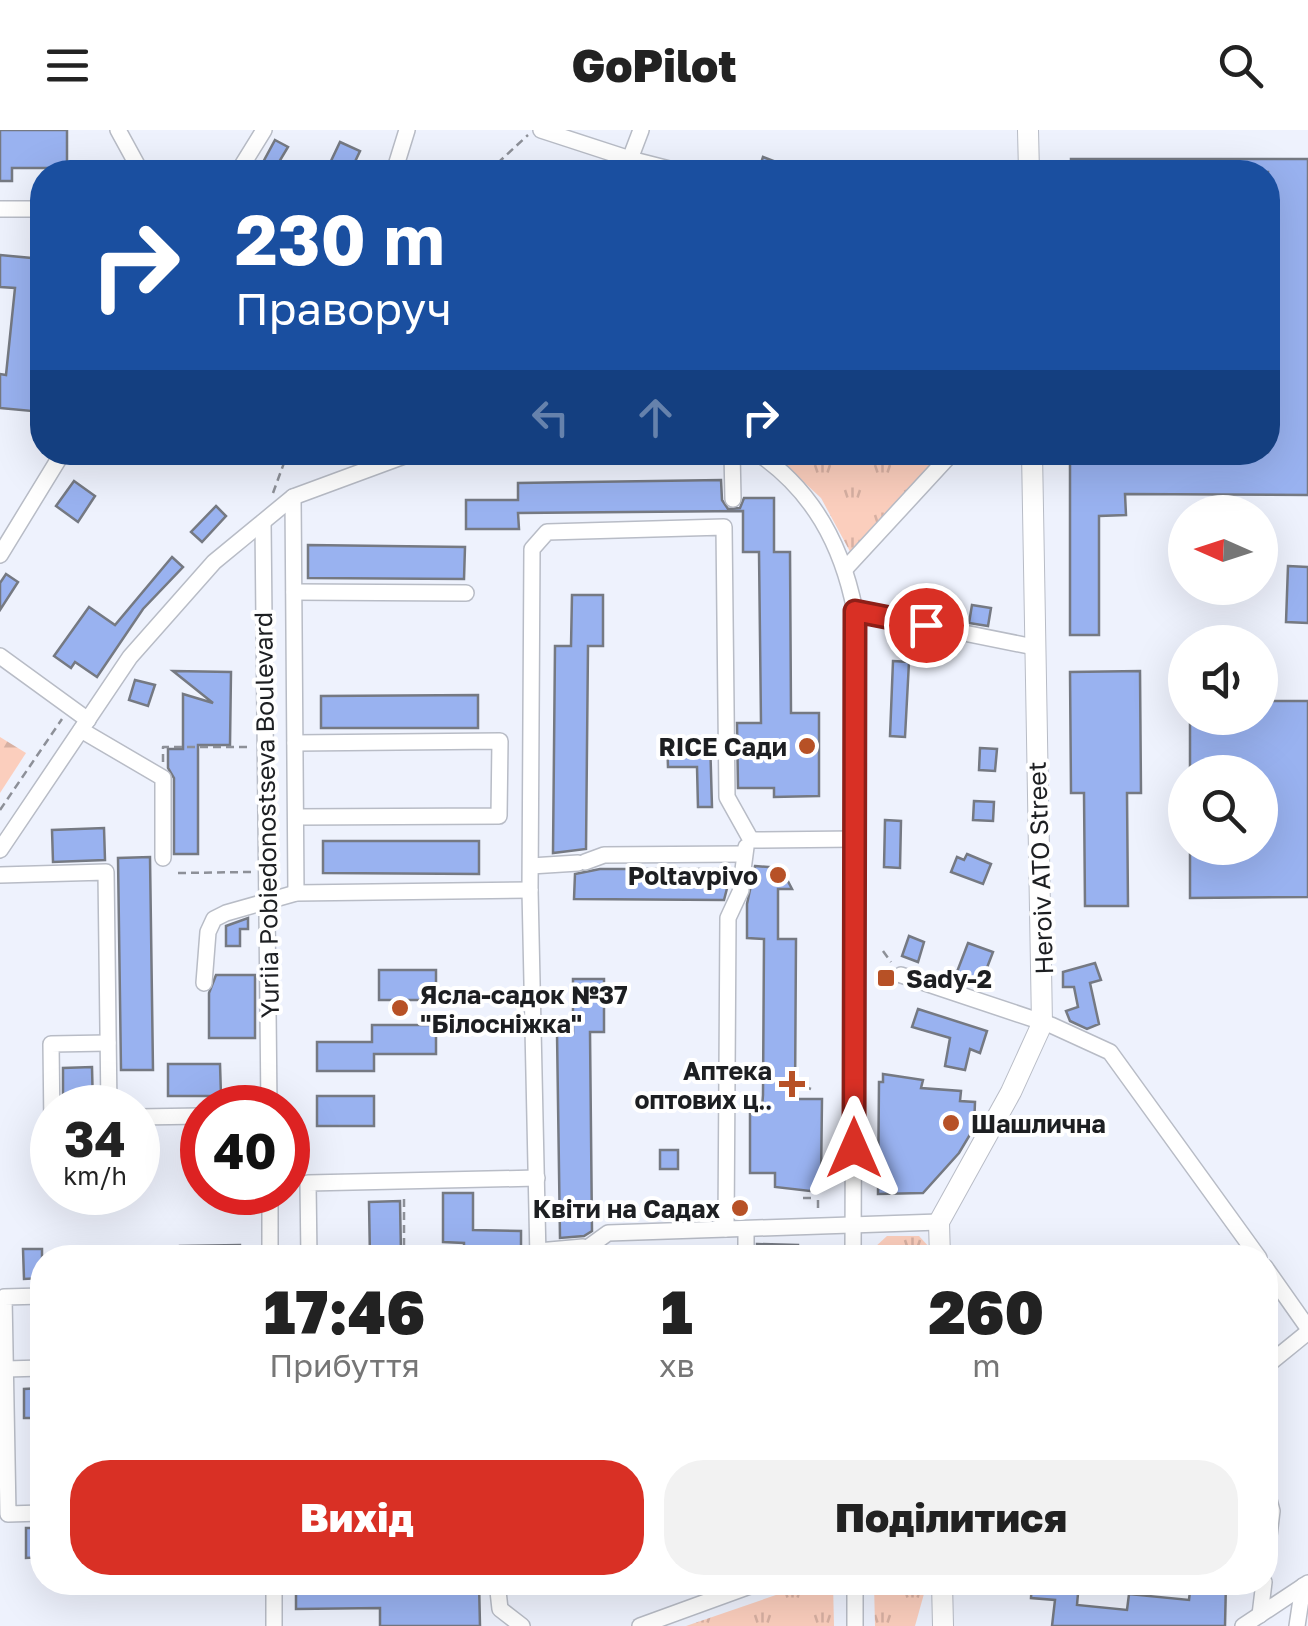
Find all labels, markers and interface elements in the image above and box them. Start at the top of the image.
icon: menu [40,38,95,93]
text: GoPilot [571,38,737,92]
icon: search [1213,38,1268,93]
text: 230 m [235,196,445,280]
icon: right [70,200,200,330]
text: Праворуч [235,281,452,335]
icon: left [523,390,578,445]
icon: ahead [628,390,683,445]
icon: right [733,390,788,445]
north arrow [1168,495,1278,605]
map controls [1168,495,1278,865]
pin [884,583,969,668]
icon: arrive [899,598,954,653]
street label: Yuriia Pobiedonostseva Boulevard [247,611,285,1019]
button: sound [1168,625,1278,735]
place label: RICE Сади [658,731,787,762]
marker: RICE Сади [796,735,818,757]
button: search [1168,755,1278,865]
street label: Heroiv ATO Street [1021,761,1059,975]
place label: Poltavpivo [628,860,758,891]
marker: Poltavpivo [767,864,789,886]
place label: Sady-2 [906,963,992,994]
marker: Sady-2 [875,967,897,989]
place label: Ясла-садок №37 "Білосніжка" [420,979,628,1039]
marker: Ясла-садок №37 "Білосніжка" [389,997,411,1019]
place label: Аптека оптових ц‥ [635,1055,772,1115]
marker: Аптека оптових ц‥ [781,1073,803,1095]
speed limit sign: 40 [180,1085,310,1215]
position arrow [802,1096,906,1200]
text: 34 [64,1108,126,1168]
place label: Шашлична [971,1108,1106,1139]
marker: Шашлична [940,1112,962,1134]
text: km/h [63,1160,127,1191]
place label: Квіти на Садах [533,1193,720,1224]
marker: Квіти на Садах [729,1197,751,1219]
text: 17:46 [264,1275,425,1347]
text: 1 [661,1275,693,1347]
text: 260 [928,1275,1044,1347]
text: Прибуття [269,1346,420,1384]
text: хв [659,1346,695,1384]
text: m [972,1346,1000,1384]
button: Вихід [70,1460,644,1575]
button: Поділитися [664,1460,1238,1575]

